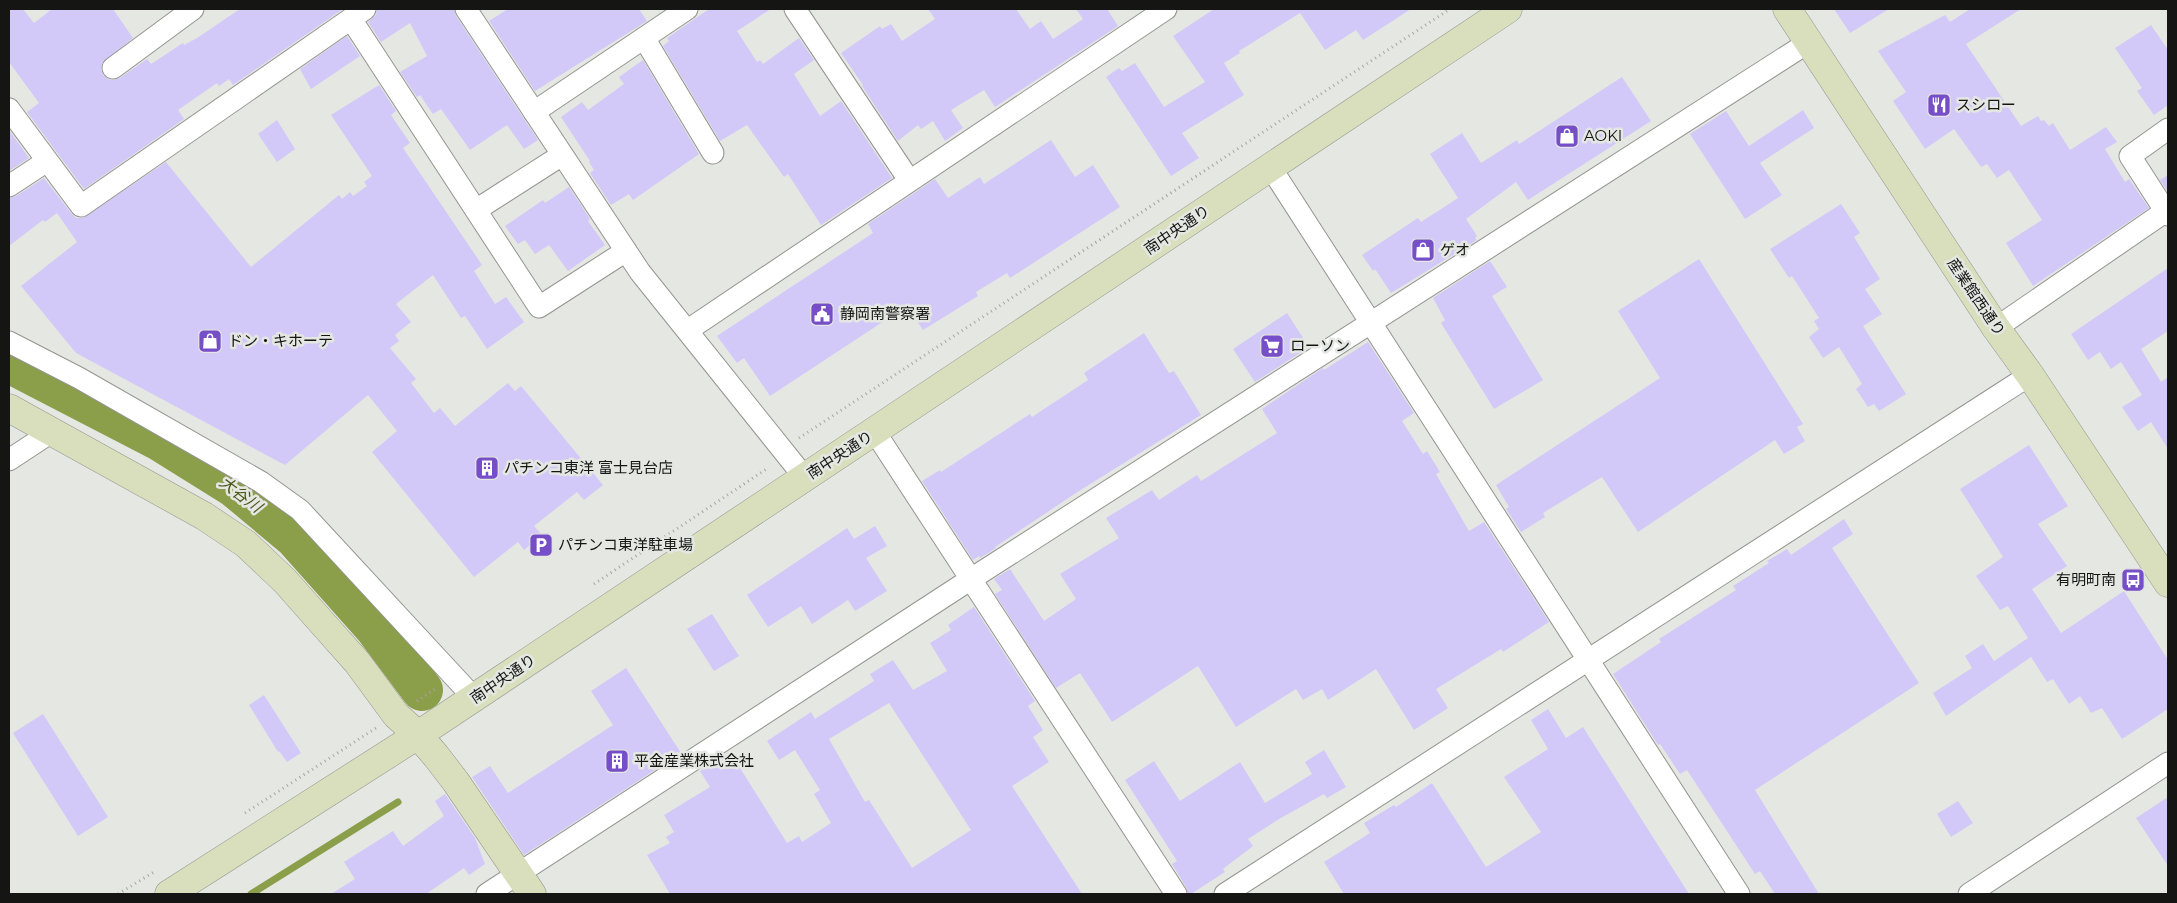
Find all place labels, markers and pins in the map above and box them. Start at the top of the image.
restaurant icon: スシロー [1926,92,1952,118]
place label: スシロー [1956,95,2016,114]
shop icon: AOKI [1554,123,1580,149]
place label: AOKI [1584,126,1622,145]
shop icon: ゲオ [1410,237,1436,263]
place label: ゲオ [1440,240,1470,259]
public building icon: 静岡南警察署 [809,301,835,327]
place label: 静岡南警察署 [840,304,930,323]
shop icon: ドン・キホーテ [197,328,223,354]
place label: ドン・キホーテ [228,331,333,350]
supermarket icon: ローソン [1259,333,1285,359]
place label: ローソン [1290,336,1350,355]
building icon: パチンコ東洋 富士見台店 [474,455,500,481]
place label: パチンコ東洋 富士見台店 [504,458,673,477]
parking icon: パチンコ東洋駐車場 [528,532,554,558]
place label: パチンコ東洋駐車場 [558,535,693,554]
bus stop icon: 有明町南 [2120,567,2146,593]
place label: 有明町南 [2056,570,2116,589]
building icon: 平金産業株式会社 [604,748,630,774]
place label: 平金産業株式会社 [634,751,754,770]

